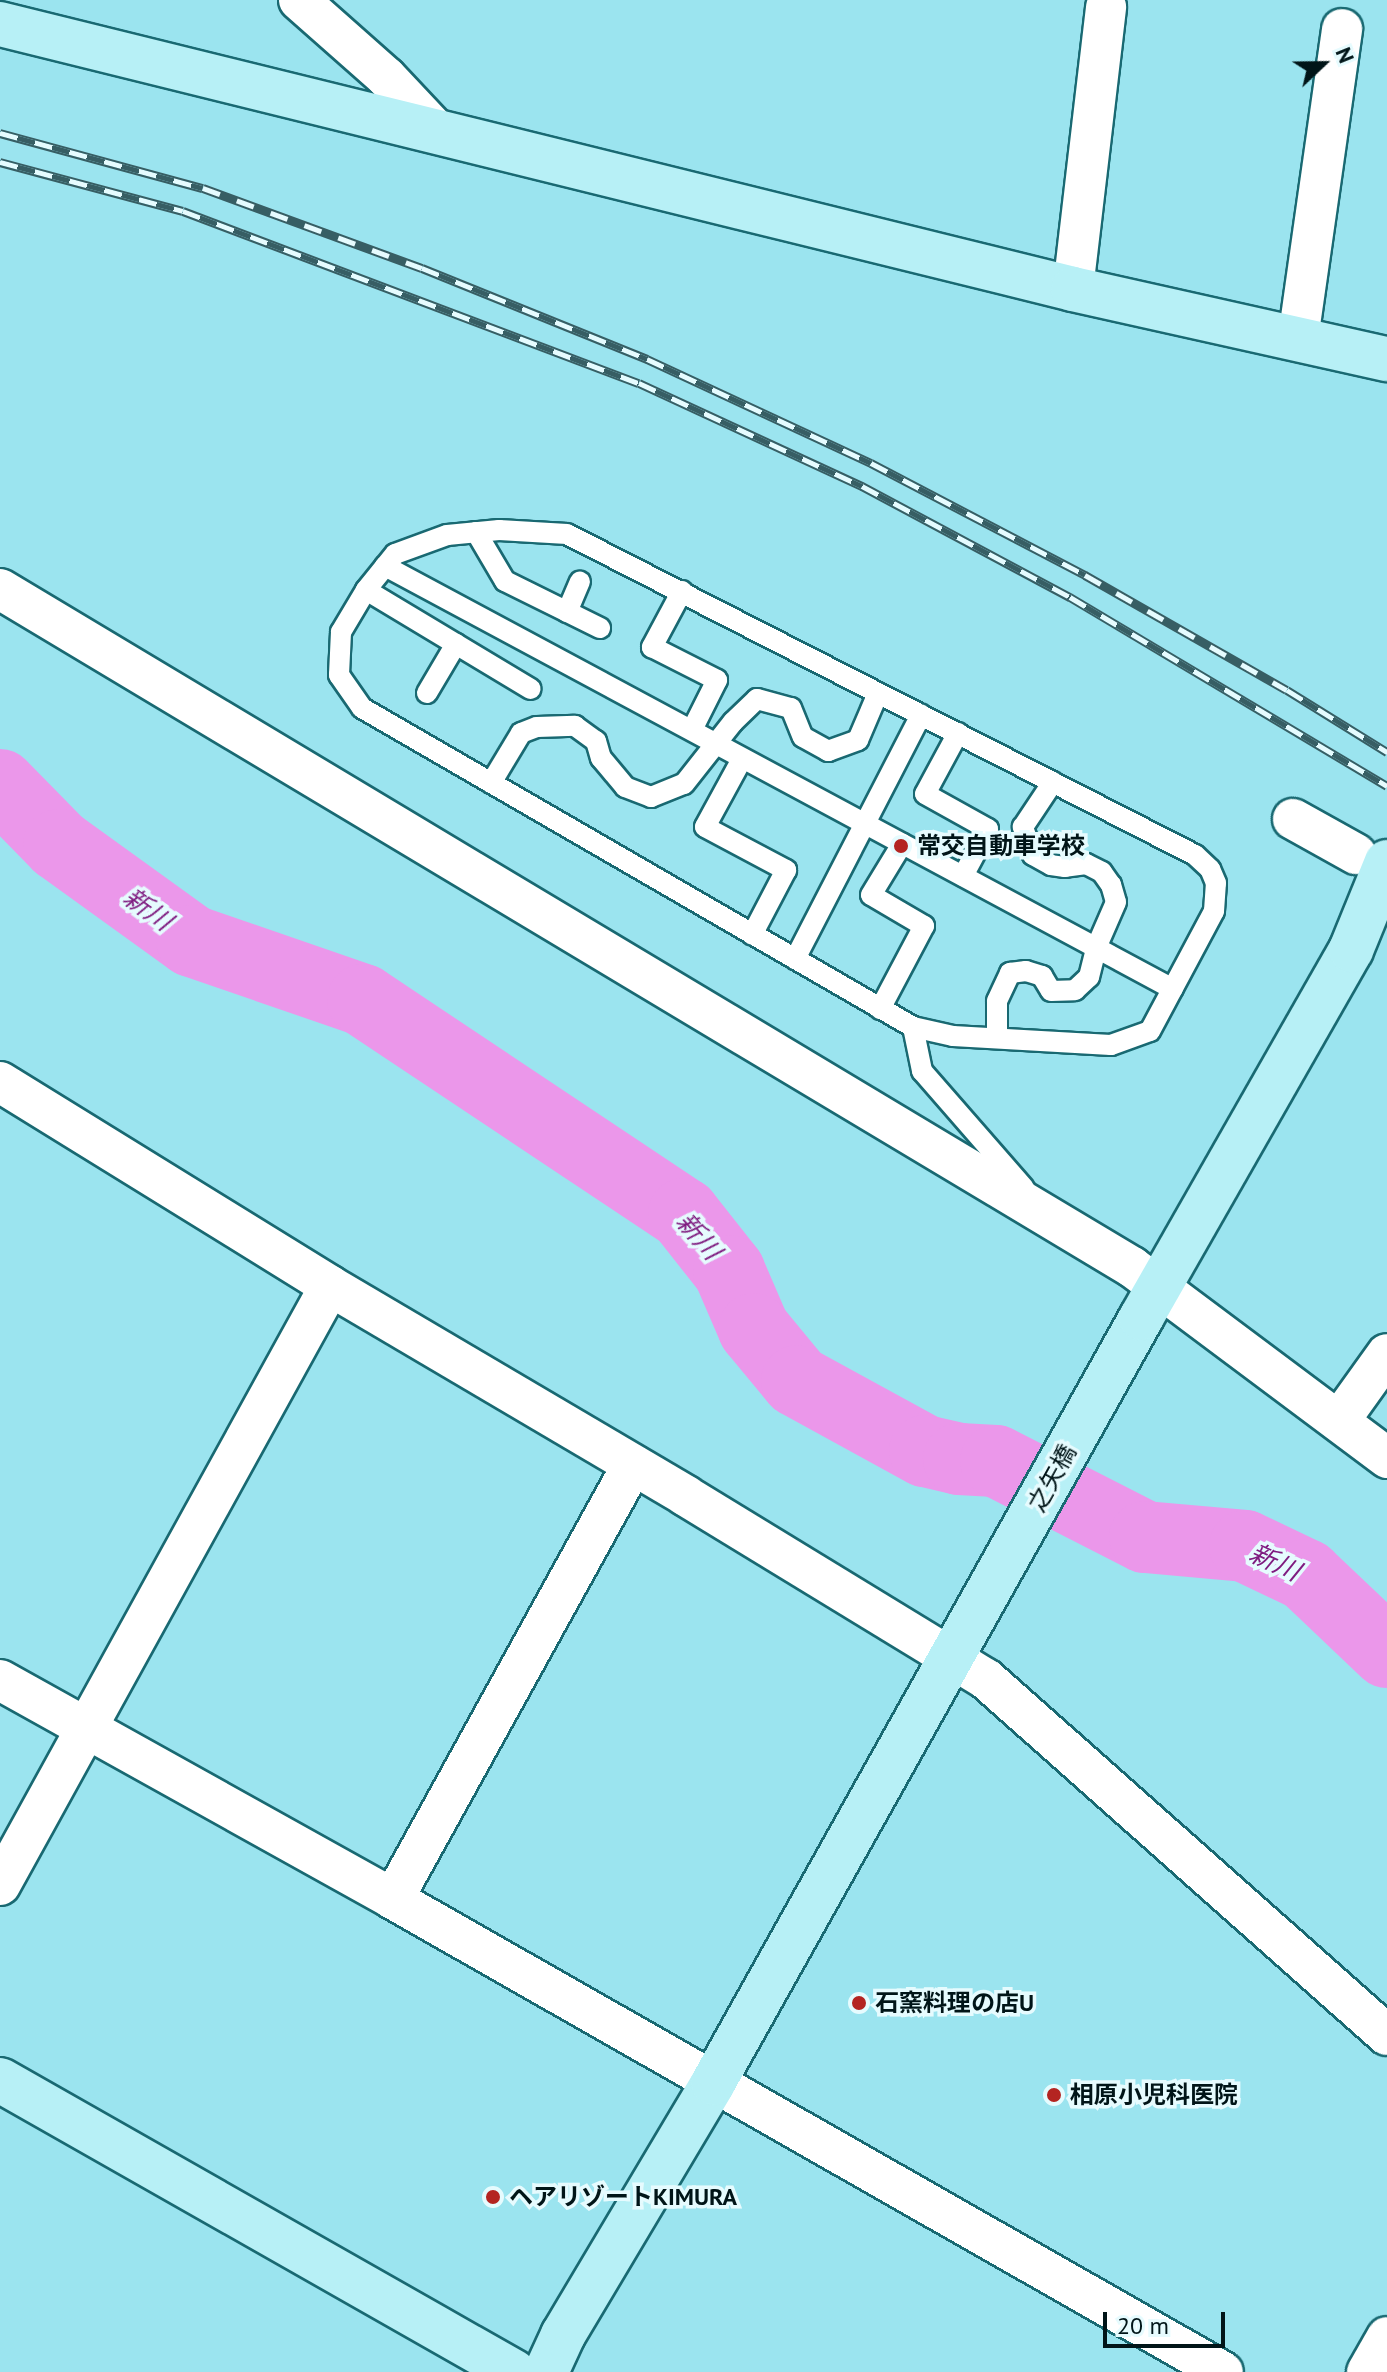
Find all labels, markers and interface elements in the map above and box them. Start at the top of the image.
north arrow [1283,24,1363,104]
text: N [1330,43,1361,67]
place label: 常交自動車学校 [917,832,1085,860]
marker: 常交自動車学校 [892,837,910,855]
water label: 新川 [118,881,178,937]
water label: 新川 [670,1206,728,1266]
street label: 之矢橋 [1022,1440,1082,1516]
water label: 新川 [1245,1537,1305,1587]
place label: 石窯料理の店U [875,1989,1034,2017]
marker: 石窯料理の店U [850,1994,868,2012]
place label: 相原小児科医院 [1070,2081,1238,2109]
marker: 相原小児科医院 [1045,2086,1063,2104]
place label: ヘアリゾートKIMURA [509,2183,737,2211]
marker: ヘアリゾートKIMURA [484,2188,502,2206]
scale bar [1107,2296,1229,2346]
text: 20 m [1117,2310,1169,2341]

